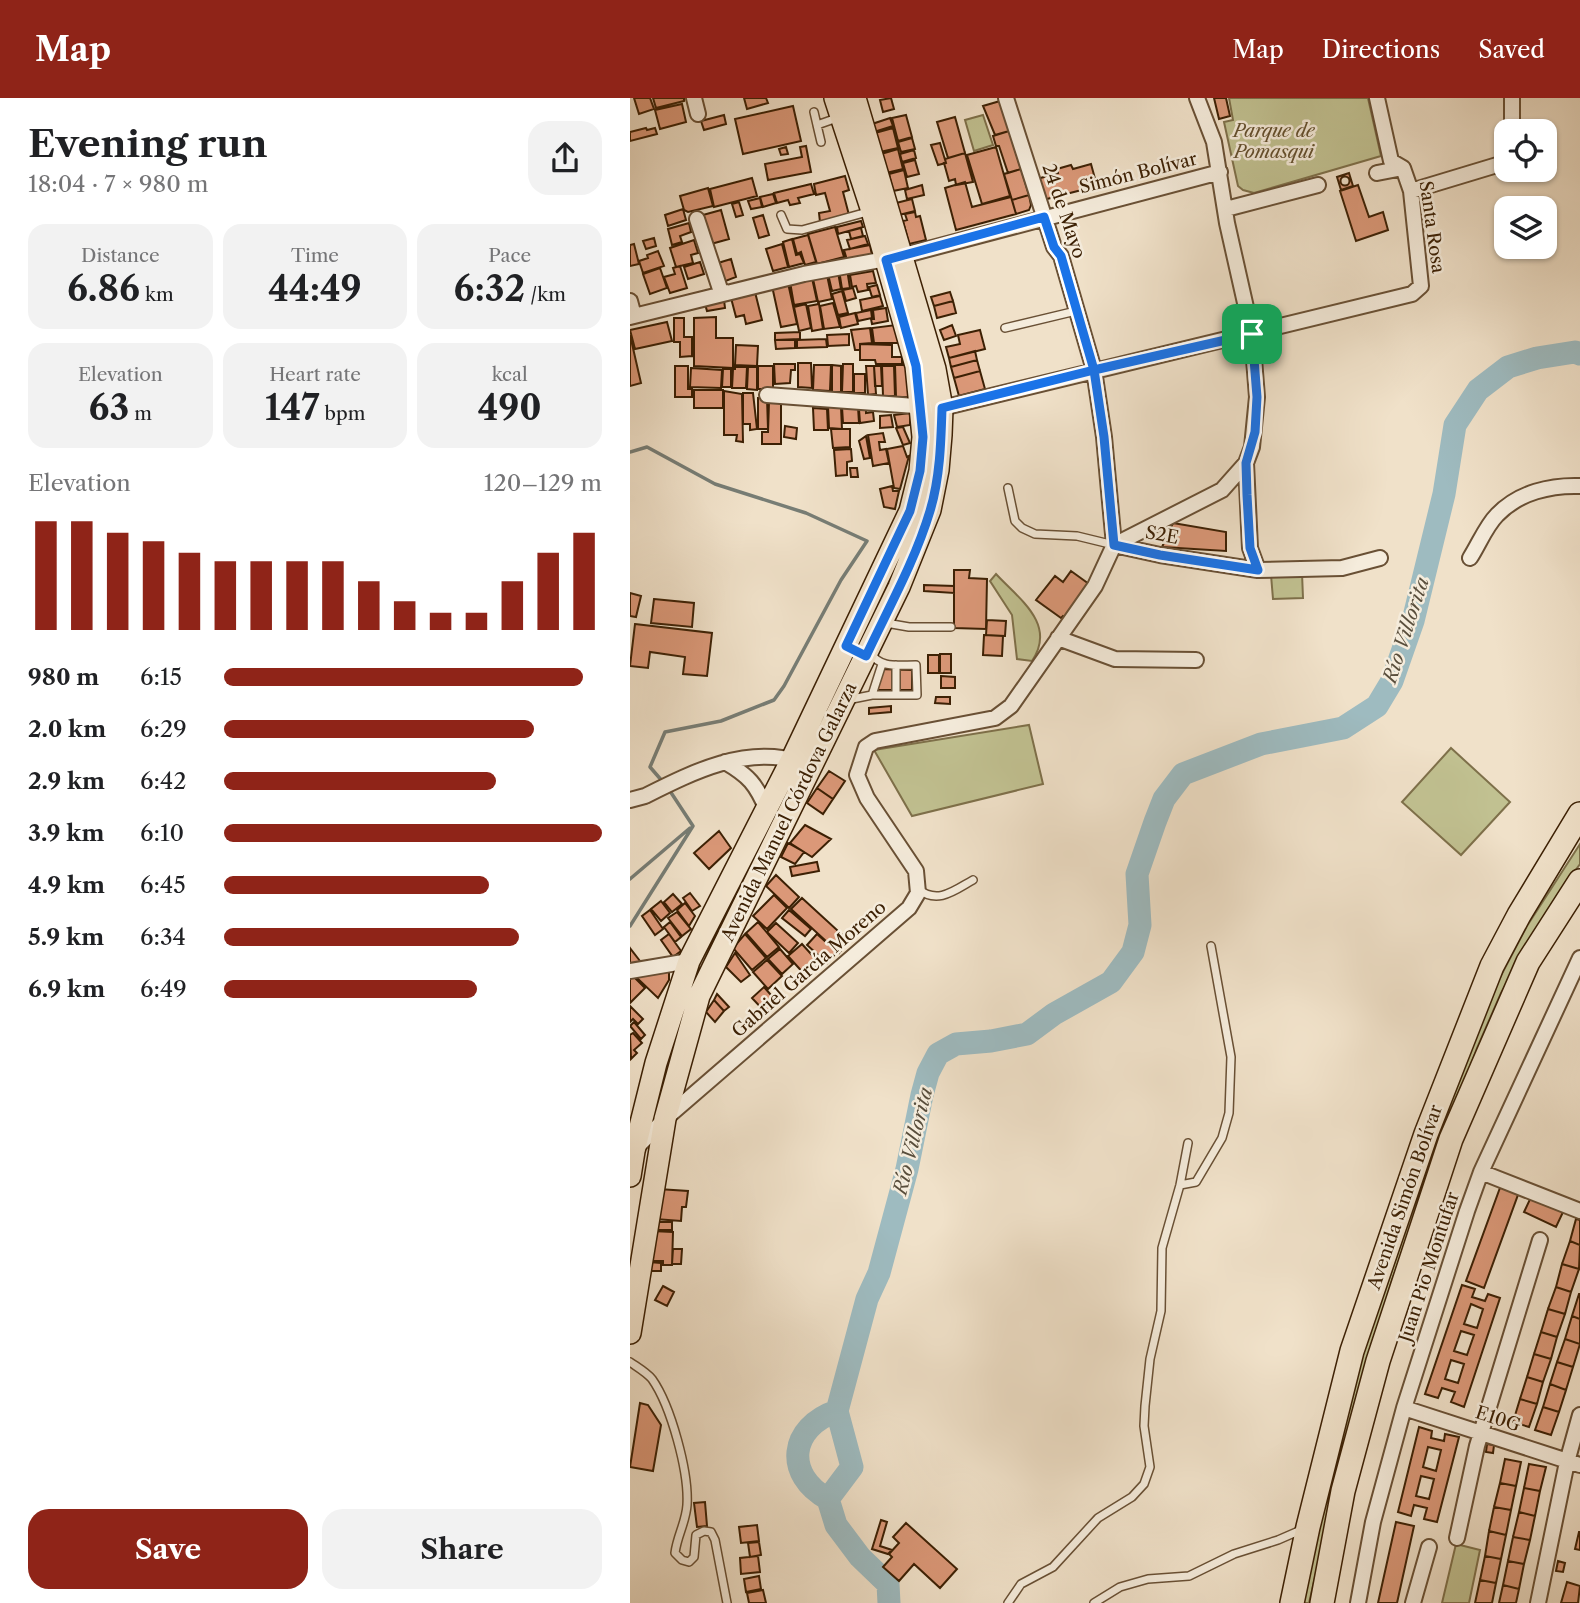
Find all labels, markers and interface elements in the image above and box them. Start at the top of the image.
text: Map [35,29,111,70]
text: Map [1232,35,1284,64]
text: Directions [1322,35,1440,64]
text: Saved [1478,35,1545,64]
map controls [1494,119,1557,259]
button: locate [1494,119,1557,182]
text: Evening run [28,120,268,167]
park label: Parque de Pomasqui [1231,120,1316,163]
button: share [528,121,602,195]
street label: Simón Bolívar [1077,148,1200,198]
street label: 24 de Mayo [1037,161,1091,261]
text: 18:04 · 7 × 980 m [28,170,208,198]
street label: Santa Rosa [1415,179,1449,275]
button: layers [1494,196,1557,259]
text: Distance [81,244,160,267]
text: Time [291,244,339,267]
text: Pace [488,244,531,267]
text: 6.86 [67,267,140,310]
text: 44:49 [268,267,362,310]
text: 6:32 [453,267,525,310]
text: km [140,283,174,306]
text: /km [525,283,566,306]
pin [1222,304,1282,364]
icon: arrive [1233,315,1271,353]
text: Elevation [78,363,163,386]
text: Heart rate [269,363,361,386]
text: kcal [492,363,528,386]
text: 63 [89,386,129,429]
text: 147 [265,386,319,429]
text: 490 [478,386,542,429]
text: m [129,402,152,425]
text: bpm [319,402,365,425]
text: Elevation [28,469,131,497]
text: 120–129 m [484,469,602,497]
street label: S2E [1144,521,1180,549]
water label: Río Villorita [1377,574,1434,688]
text: 980 m [28,663,99,691]
text: 6:15 [140,663,182,691]
street label: Avenida Manuel Córdova Galarza [716,678,862,946]
text: 2.0 km [28,715,106,743]
text: 6:29 [140,715,187,743]
text: 2.9 km [28,767,105,795]
text: 6:42 [140,767,186,795]
text: 3.9 km [28,819,104,847]
text: 6:10 [140,819,184,847]
text: 4.9 km [28,871,105,899]
text: 6:45 [140,871,186,899]
street label: Gabriel García Moreno [727,896,891,1042]
text: 5.9 km [28,923,104,951]
text: 6:34 [140,923,186,951]
text: 6.9 km [28,975,105,1003]
text: 6:49 [140,975,187,1003]
water label: Río Villorita [888,1084,938,1199]
street label: Avenida Simón Bolívar [1363,1101,1447,1293]
street label: Juan Pio Montufar [1393,1189,1464,1348]
street label: E10G [1473,1401,1524,1437]
button: Save [28,1509,308,1589]
button: Share [322,1509,602,1589]

